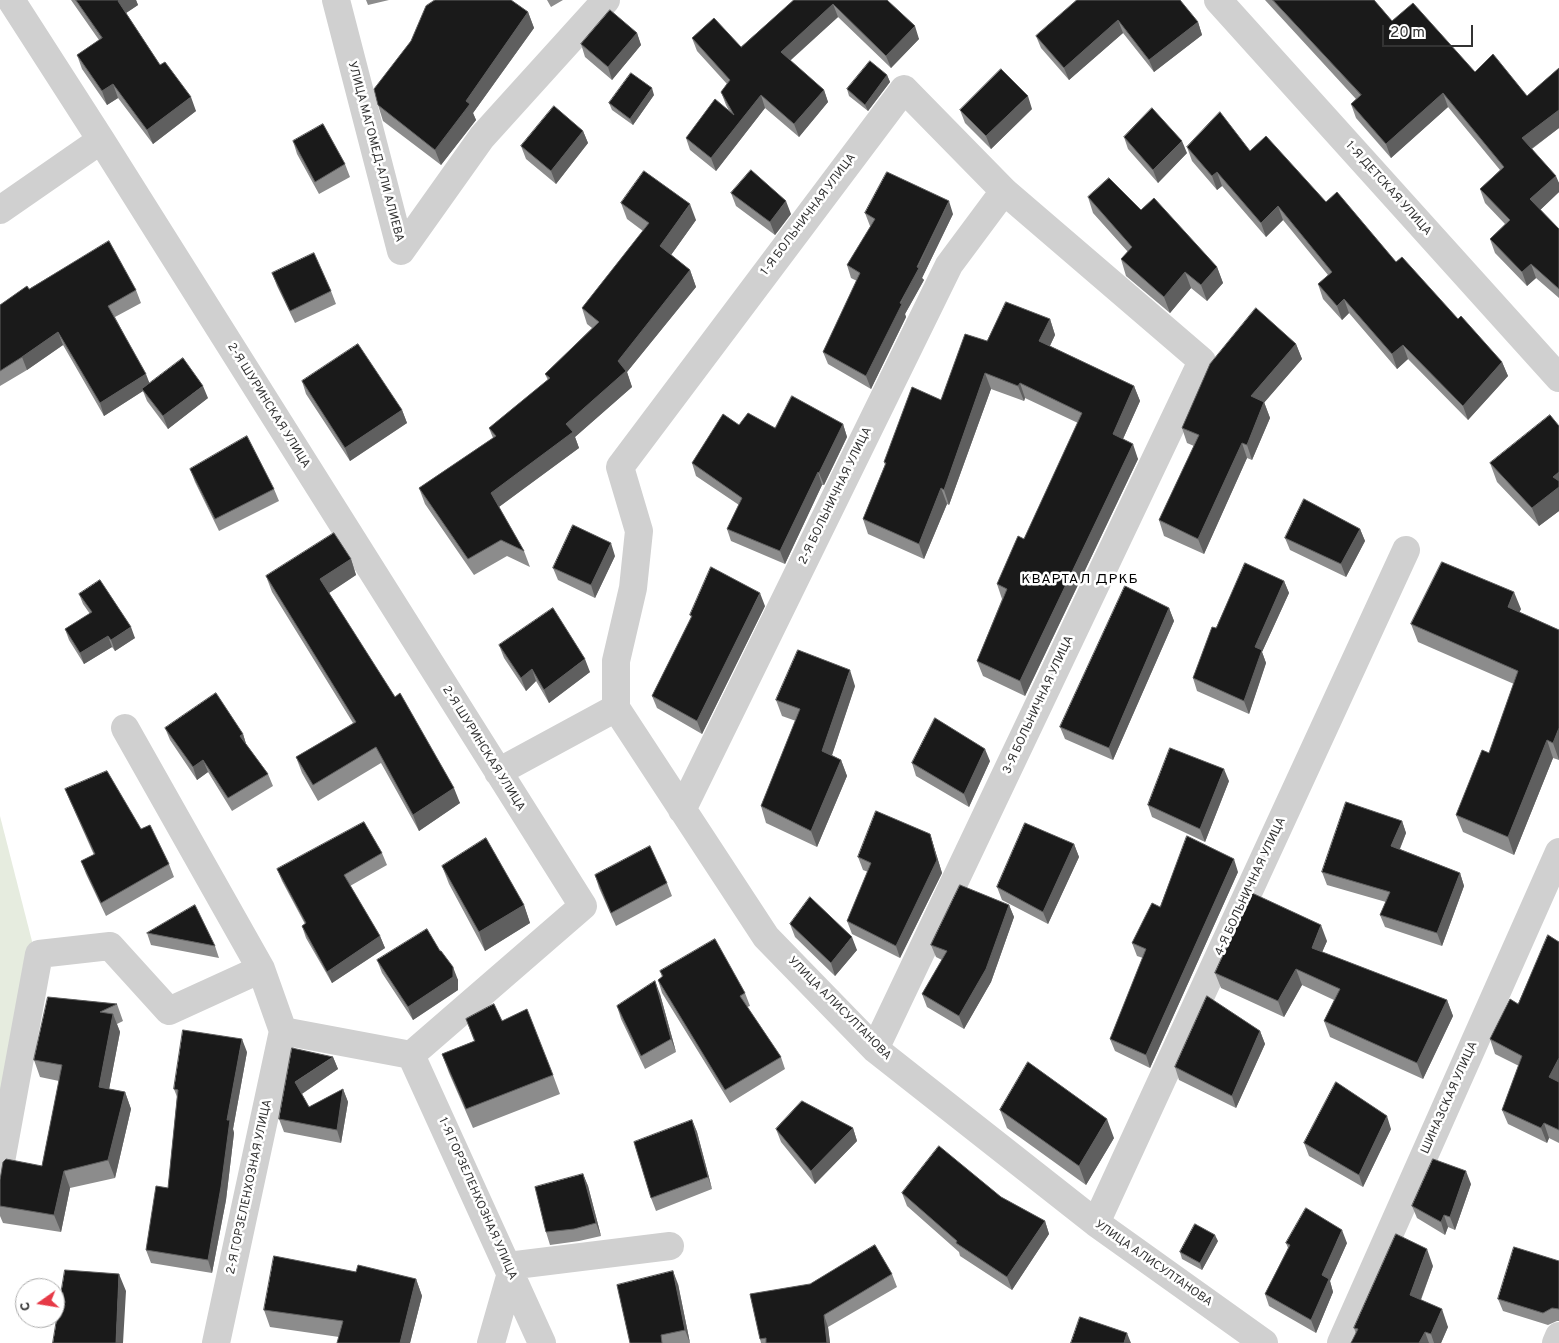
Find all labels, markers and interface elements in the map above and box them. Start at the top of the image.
scale bar [1384,15,1475,47]
text: 20 m [1390,24,1425,43]
street label: УЛИЦА МАГОМЕД-АЛИ АЛИЕВА [344,60,406,244]
street label: 1-Я ДЕТСКАЯ УЛИЦА [1342,139,1434,239]
street label: 1-Я БОЛЬНИЧНАЯ УЛИЦА [758,151,860,279]
street label: 2-Я ШУРИНСКАЯ УЛИЦА [223,341,313,471]
street label: 2-Я БОЛЬНИЧНАЯ УЛИЦА [796,425,876,567]
district label: КВАРТАЛ ДРКБ [1020,572,1140,588]
street label: 3-Я БОЛЬНИЧНАЯ УЛИЦА [1001,634,1077,776]
street label: 2-Я ШУРИНСКАЯ УЛИЦА [438,684,528,814]
street label: 4-Я БОЛЬНИЧНАЯ УЛИЦА [1213,815,1289,959]
street label: УЛИЦА АЛИСУЛТАНОВА [784,954,894,1064]
street label: ШИНАЗСКАЯ УЛИЦА [1419,1040,1481,1156]
street label: 2-Я ГОРЗЕЛЕНХОЗНАЯ УЛИЦА [224,1098,276,1276]
street label: 1-Я ГОРЗЕЛЕНХОЗНАЯ УЛИЦА [435,1116,519,1282]
street label: УЛИЦА АЛИСУЛТАНОВА [1091,1218,1215,1310]
north arrow [15,1278,65,1328]
text: С [17,1300,35,1313]

